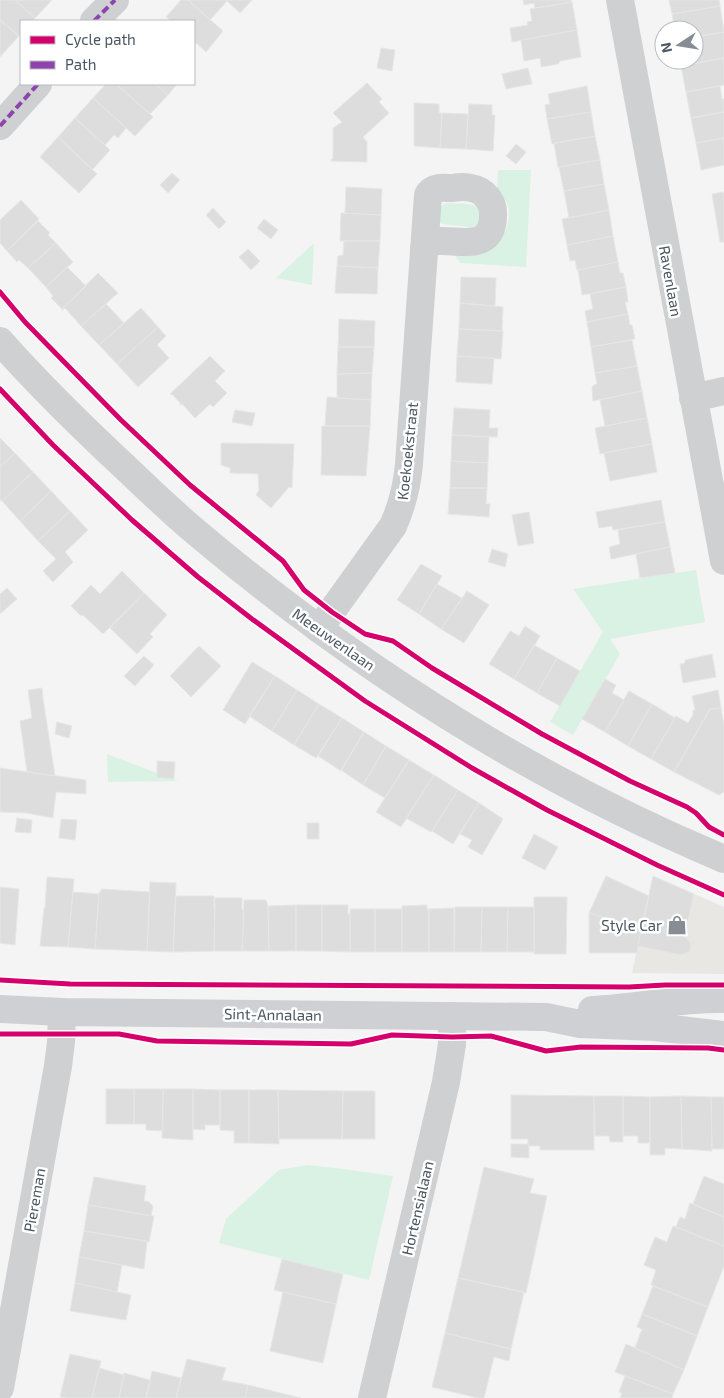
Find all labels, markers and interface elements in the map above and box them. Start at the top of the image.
legend [20,20,195,85]
north arrow [654,20,704,70]
text: Cycle path [65,30,136,48]
text: N [656,41,675,55]
text: Path [65,55,96,73]
street label: Ravenlaan [656,244,686,318]
street label: Koekoekstraat [393,401,421,501]
street label: Meeuwenlaan [289,604,379,674]
shop icon: Style Car [666,914,688,936]
place label: Style Car [601,916,662,934]
street label: Sint-Annalaan [224,1004,322,1024]
street label: Hortensialaan [397,1159,437,1257]
street label: Piereman [20,1167,48,1233]

